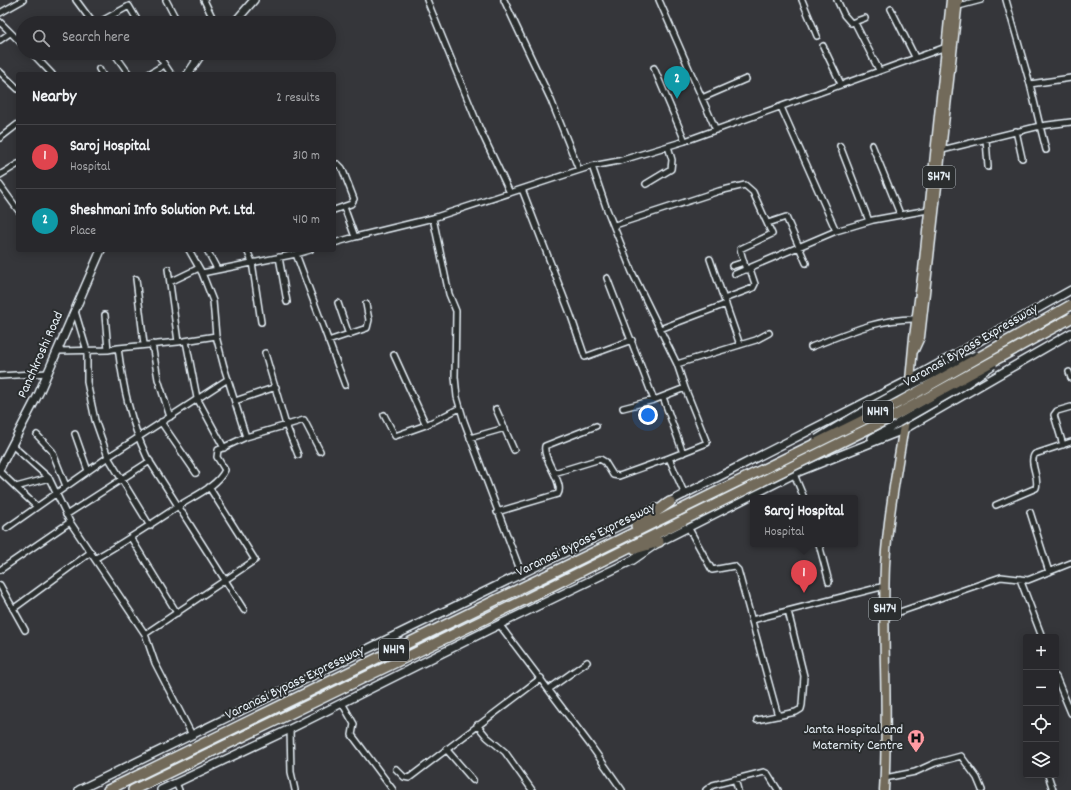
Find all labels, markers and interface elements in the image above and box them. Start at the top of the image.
search box [16,16,336,60]
icon: search [30,27,52,49]
text: Search here [62,27,130,49]
pin: 2 [664,66,690,99]
text: Nearby [32,86,76,110]
text: 2 results [276,89,320,108]
text: Saroj Hospital [70,136,150,158]
text: 1 [44,147,46,166]
text: 310 m [292,147,320,166]
text: Hospital [70,158,110,177]
road number: SH74 [923,166,955,188]
text: Sheshmani Info Solution Pvt. Ltd. [70,200,255,222]
text: 2 [42,211,48,230]
text: 410 m [293,211,320,230]
text: Place [70,222,96,241]
street label: Varanasi Bypass Expressway [900,299,1042,393]
street label: Panchkroshi Road [13,309,69,401]
road number: NH19 [863,401,893,423]
your location [638,405,658,425]
popup [750,495,858,547]
street label: Varanasi Bypass Expressway [513,497,659,582]
text: Saroj Hospital [764,501,844,523]
text: Hospital [764,523,804,542]
pin: 1 [791,560,817,593]
road number: SH74 [869,598,901,620]
map controls [1023,634,1059,778]
button: + [1023,634,1059,670]
road number: NH19 [379,639,409,661]
street label: Varanasi Bypass Expressway [222,640,368,725]
button: − [1023,670,1059,706]
button: locate [1023,706,1059,742]
place label: Janta Hospital and Maternity Centre [804,720,903,756]
hospital icon: Janta Hospital and Maternity Centre [906,728,926,753]
button: layers [1023,742,1059,778]

